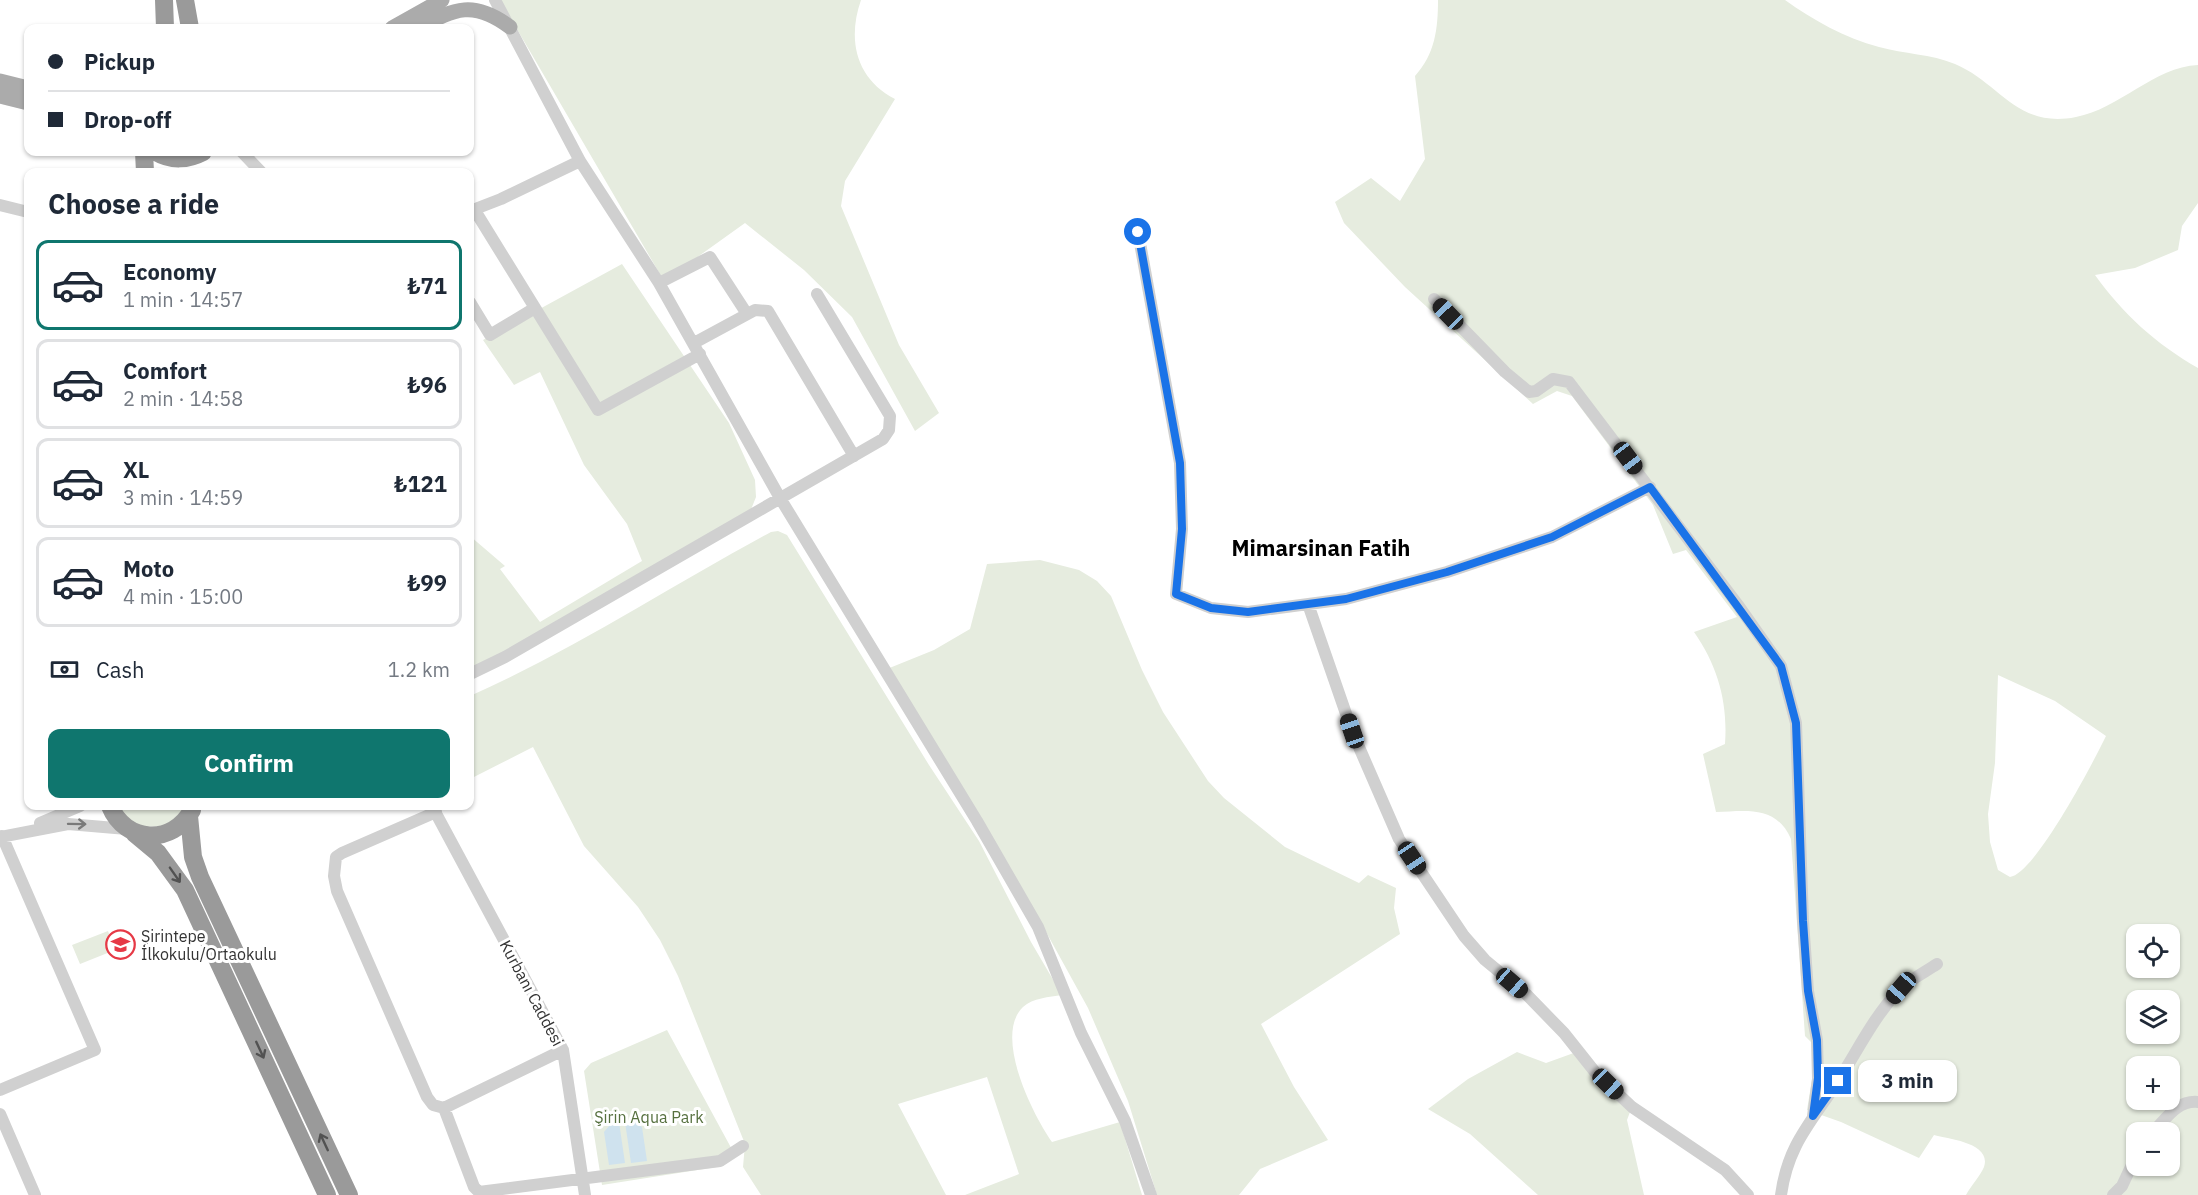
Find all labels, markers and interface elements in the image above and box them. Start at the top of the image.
text: Pickup [84,47,155,76]
text: Drop-off [84,105,171,134]
text: Choose a ride [48,186,219,221]
route start [1124,218,1151,245]
text: Economy [123,257,217,286]
icon: car [51,258,105,312]
text: ₺71 [407,271,447,300]
text: 1 min · 14:57 [123,286,243,313]
car [1429,295,1467,333]
text: Comfort [123,356,207,385]
icon: car [51,357,105,411]
text: ₺96 [407,370,447,399]
text: 2 min · 14:58 [123,385,243,412]
car [1610,438,1646,478]
text: XL [123,455,149,484]
icon: car [51,456,105,510]
text: ₺121 [394,469,447,498]
text: 3 min · 14:59 [123,484,243,511]
district label: Mimarsinan Fatih [1232,533,1410,562]
text: Moto [123,554,174,583]
icon: car [51,555,105,609]
text: ₺99 [407,568,447,597]
text: 4 min · 15:00 [123,583,243,610]
icon: cash [48,653,81,686]
text: Cash [96,655,145,684]
text: 1.2 km [388,656,450,683]
car [1338,711,1366,751]
button: Confirm [48,729,450,798]
one-way arrow [66,818,86,830]
car [1394,838,1430,878]
one-way arrow [168,866,181,882]
map controls [2126,924,2180,1176]
button: locate [2126,924,2180,978]
place label: Şirintepe İlkokulu/Ortaokulu [141,926,277,964]
school or university icon: Şirintepe İlkokulu/Ortaokulu [104,929,136,961]
street label: Kurbanı Caddesi [496,937,568,1049]
car [1493,964,1531,1002]
car [1882,969,1920,1007]
button: layers [2126,990,2180,1044]
one-way arrow [254,1040,266,1058]
button: + [2126,1056,2180,1110]
callout: 3 min [1859,1060,1958,1102]
car [1589,1065,1627,1103]
route end [1824,1067,1851,1094]
text: 3 min [1881,1067,1934,1094]
park label: Şirin Aqua Park [594,1107,704,1127]
button: − [2126,1122,2180,1176]
one-way arrow [318,1133,330,1151]

